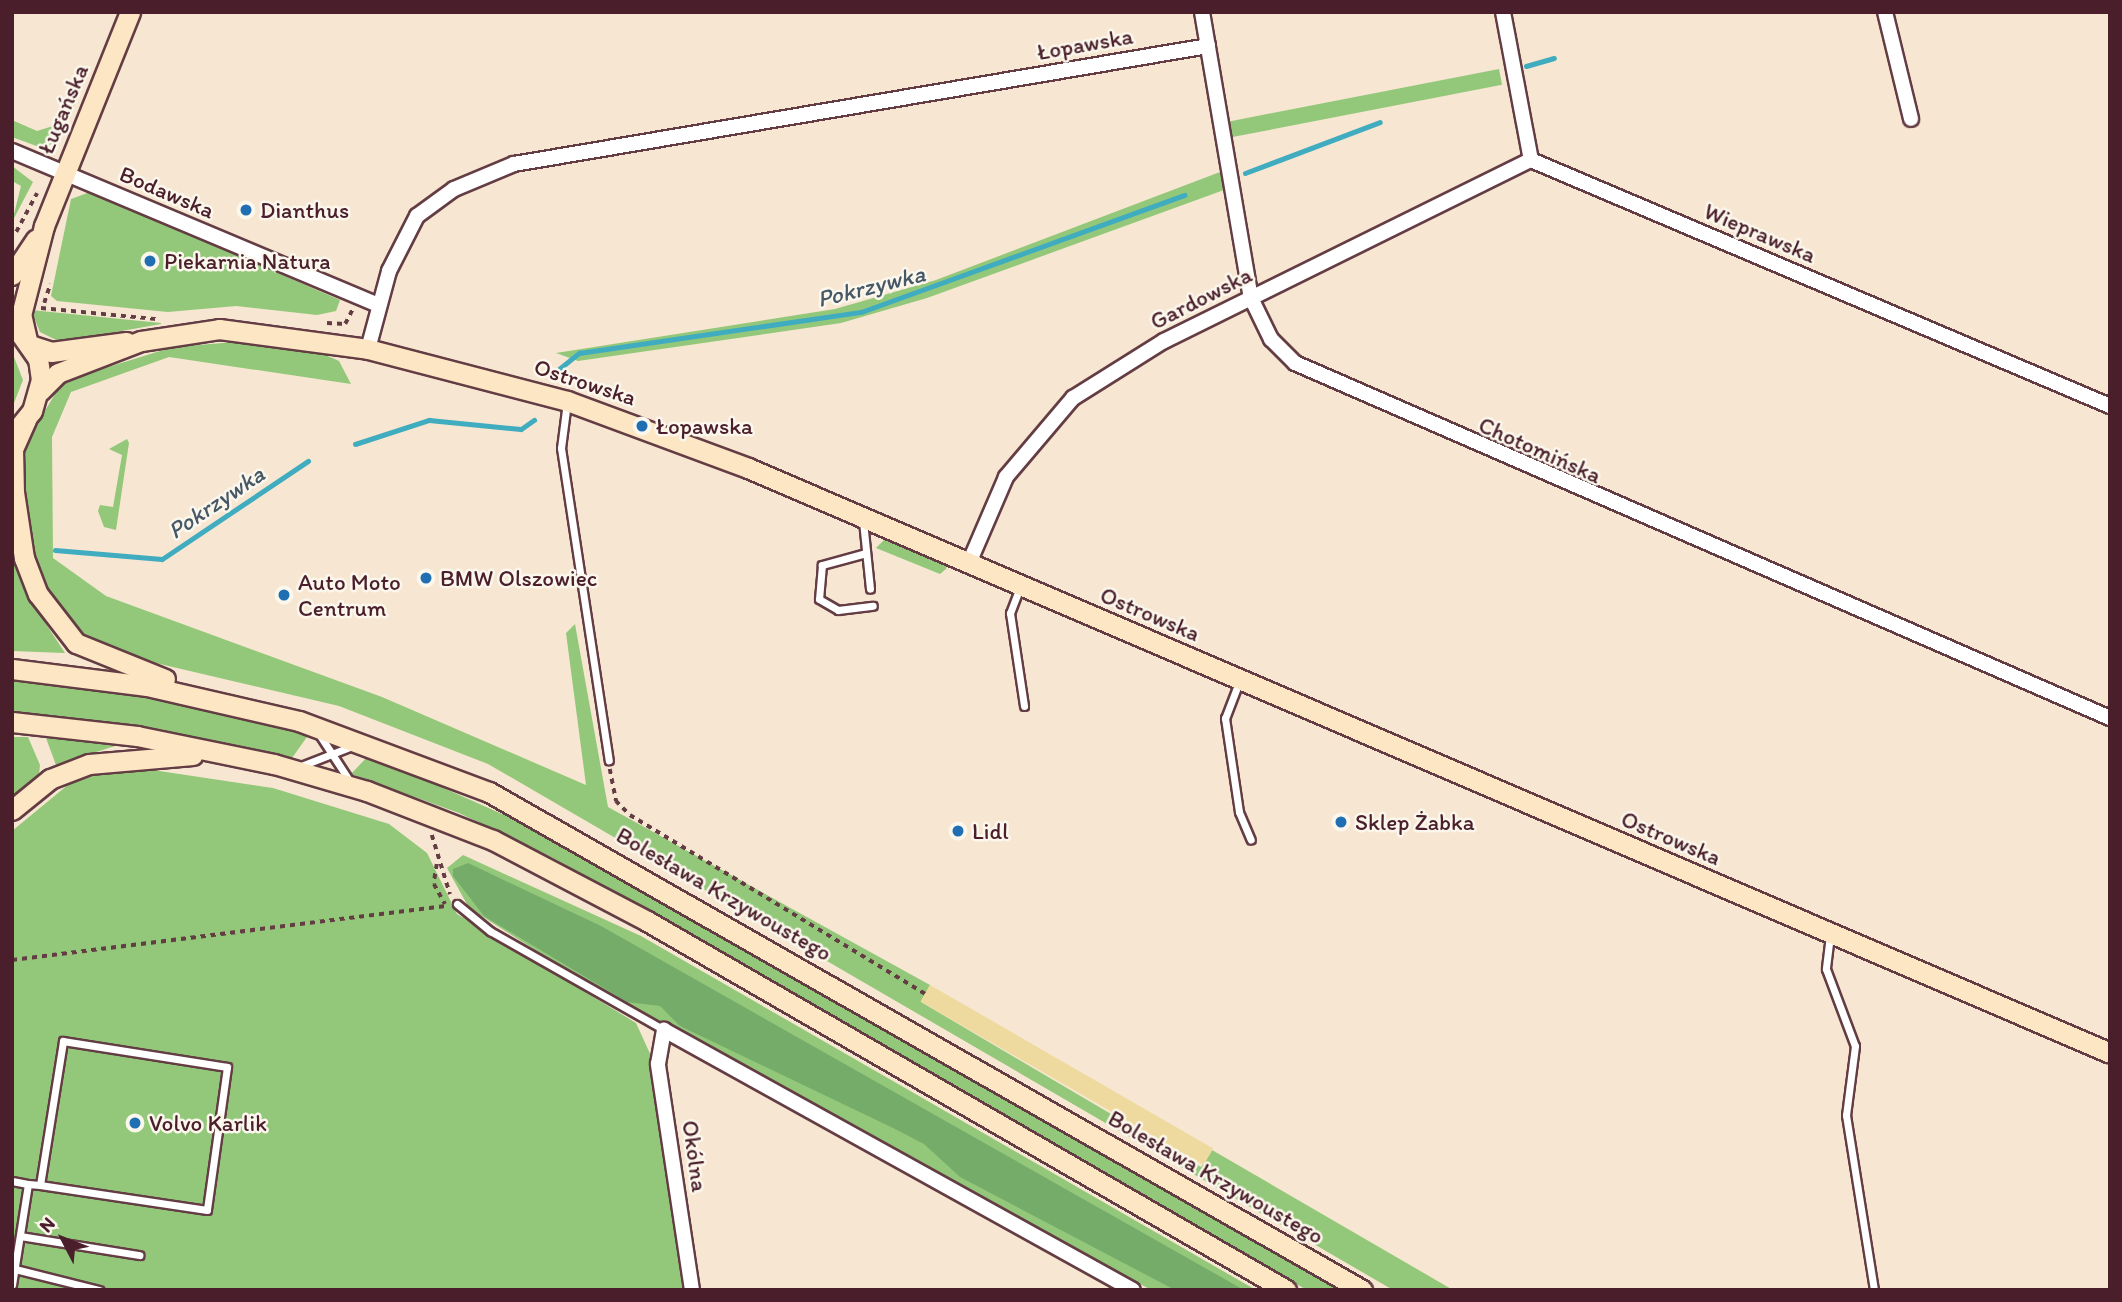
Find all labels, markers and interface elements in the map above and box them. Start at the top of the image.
street label: Łopawska [1035,22,1135,66]
street label: Ługańska [32,60,94,158]
street label: Bodawska [115,160,219,224]
place label: Dianthus [260,196,349,224]
street label: Wieprawska [1700,197,1820,269]
marker: Dianthus [238,202,254,218]
place label: Piekarnia Natura [164,247,331,275]
marker: Piekarnia Natura [142,253,158,269]
water label: Pokrzywka [814,259,928,313]
street label: Gardowska [1145,261,1257,335]
street label: Ostrowska [531,353,639,411]
street label: Chotomińska [1474,411,1606,489]
place label: Łopawska [656,412,753,440]
marker: Łopawska [634,418,650,434]
water label: Pokrzywka [162,459,270,545]
place label: BMW Olszowiec [440,564,597,592]
place label: Auto Moto Centrum [298,568,401,622]
marker: BMW Olszowiec [418,570,434,586]
street label: Ostrowska [1096,581,1204,647]
marker: Auto Moto Centrum [276,587,292,603]
street label: Ostrowska [1617,805,1725,871]
place label: Sklep Żabka [1355,808,1475,836]
marker: Sklep Żabka [1333,814,1349,830]
place label: Lidl [972,817,1009,845]
street label: Bolesława Krzywoustego [611,821,837,967]
marker: Lidl [950,823,966,839]
street label: Bolesława Krzywoustego [1103,1104,1329,1250]
place label: Volvo Karlik [149,1109,267,1137]
marker: Volvo Karlik [127,1115,143,1131]
street label: Okólna [676,1118,714,1194]
north arrow [28,1204,98,1274]
text: N [34,1212,60,1237]

